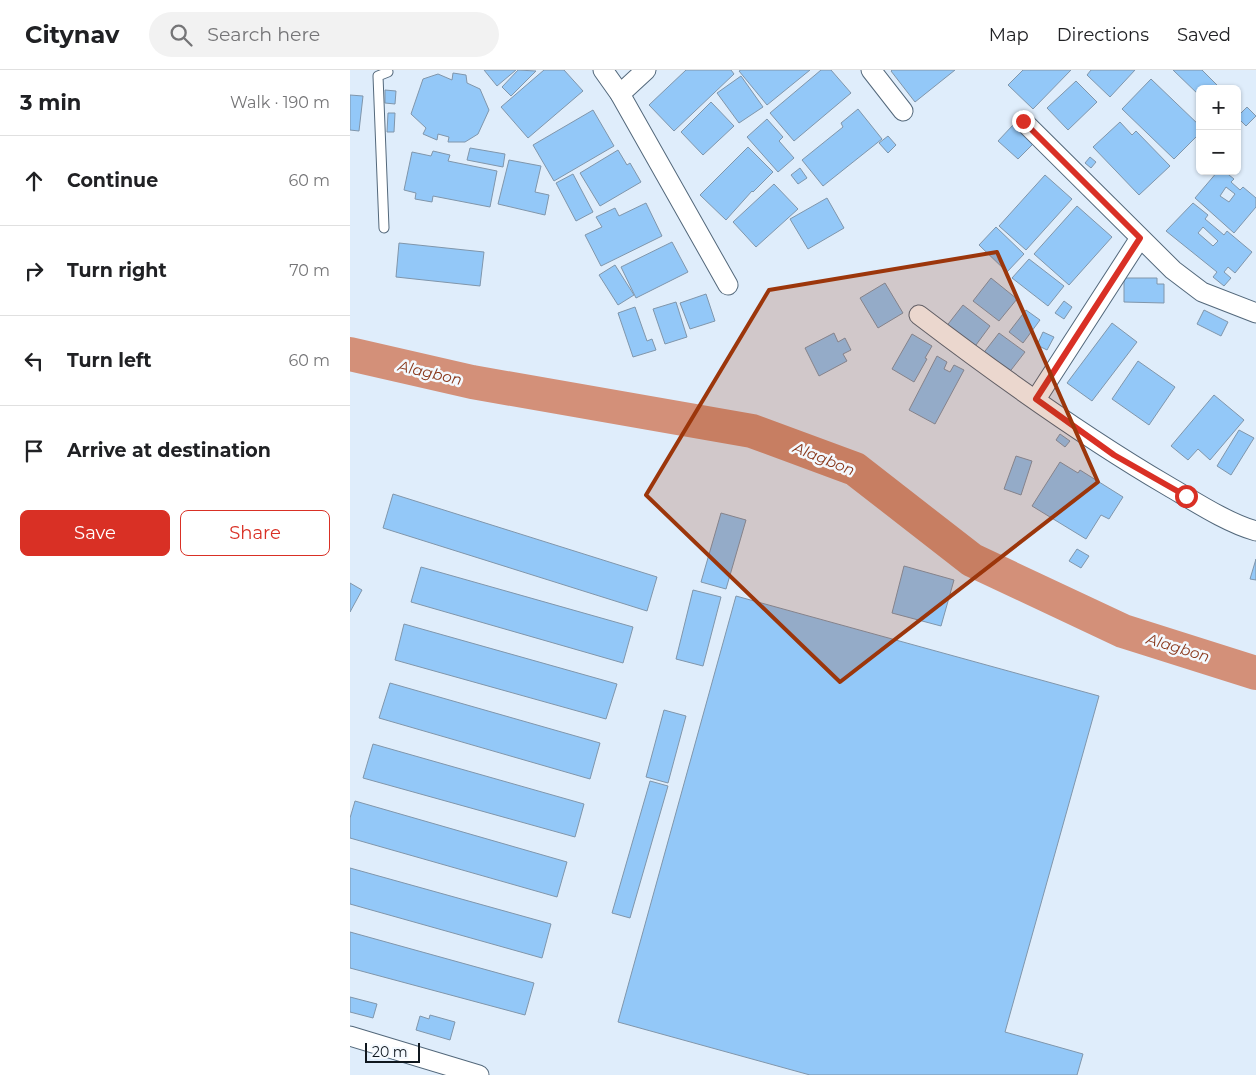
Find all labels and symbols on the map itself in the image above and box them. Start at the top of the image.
route end [1012,110,1035,133]
water label: Alagbon [395,356,464,389]
water label: Alagbon [790,437,858,480]
route start [1175,485,1198,508]
water label: Alagbon [1143,629,1212,666]
scale bar [365,1040,420,1063]

